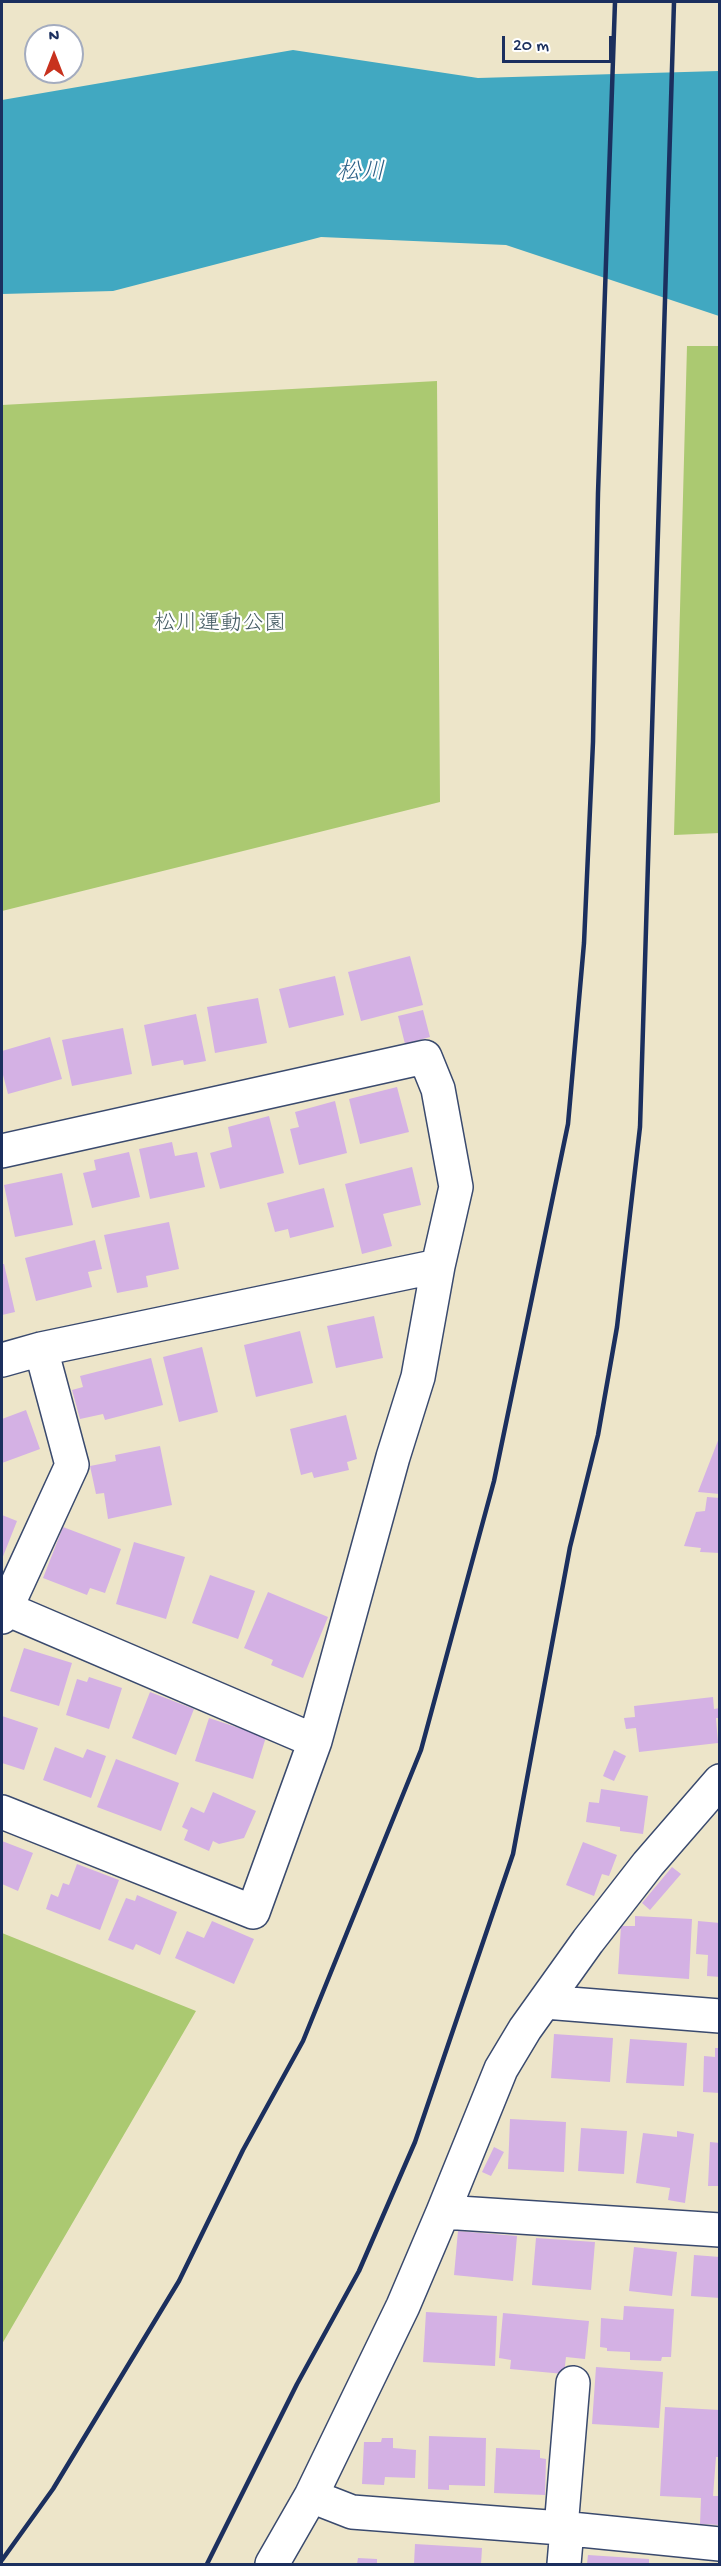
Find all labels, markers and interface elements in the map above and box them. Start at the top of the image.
north arrow [24,24,84,84]
scale bar [505,24,614,62]
text: N [49,28,59,47]
text: 20 m [513,36,549,57]
water label: 松川 [337,160,385,188]
park label: 松川運動公園 [154,613,286,639]

